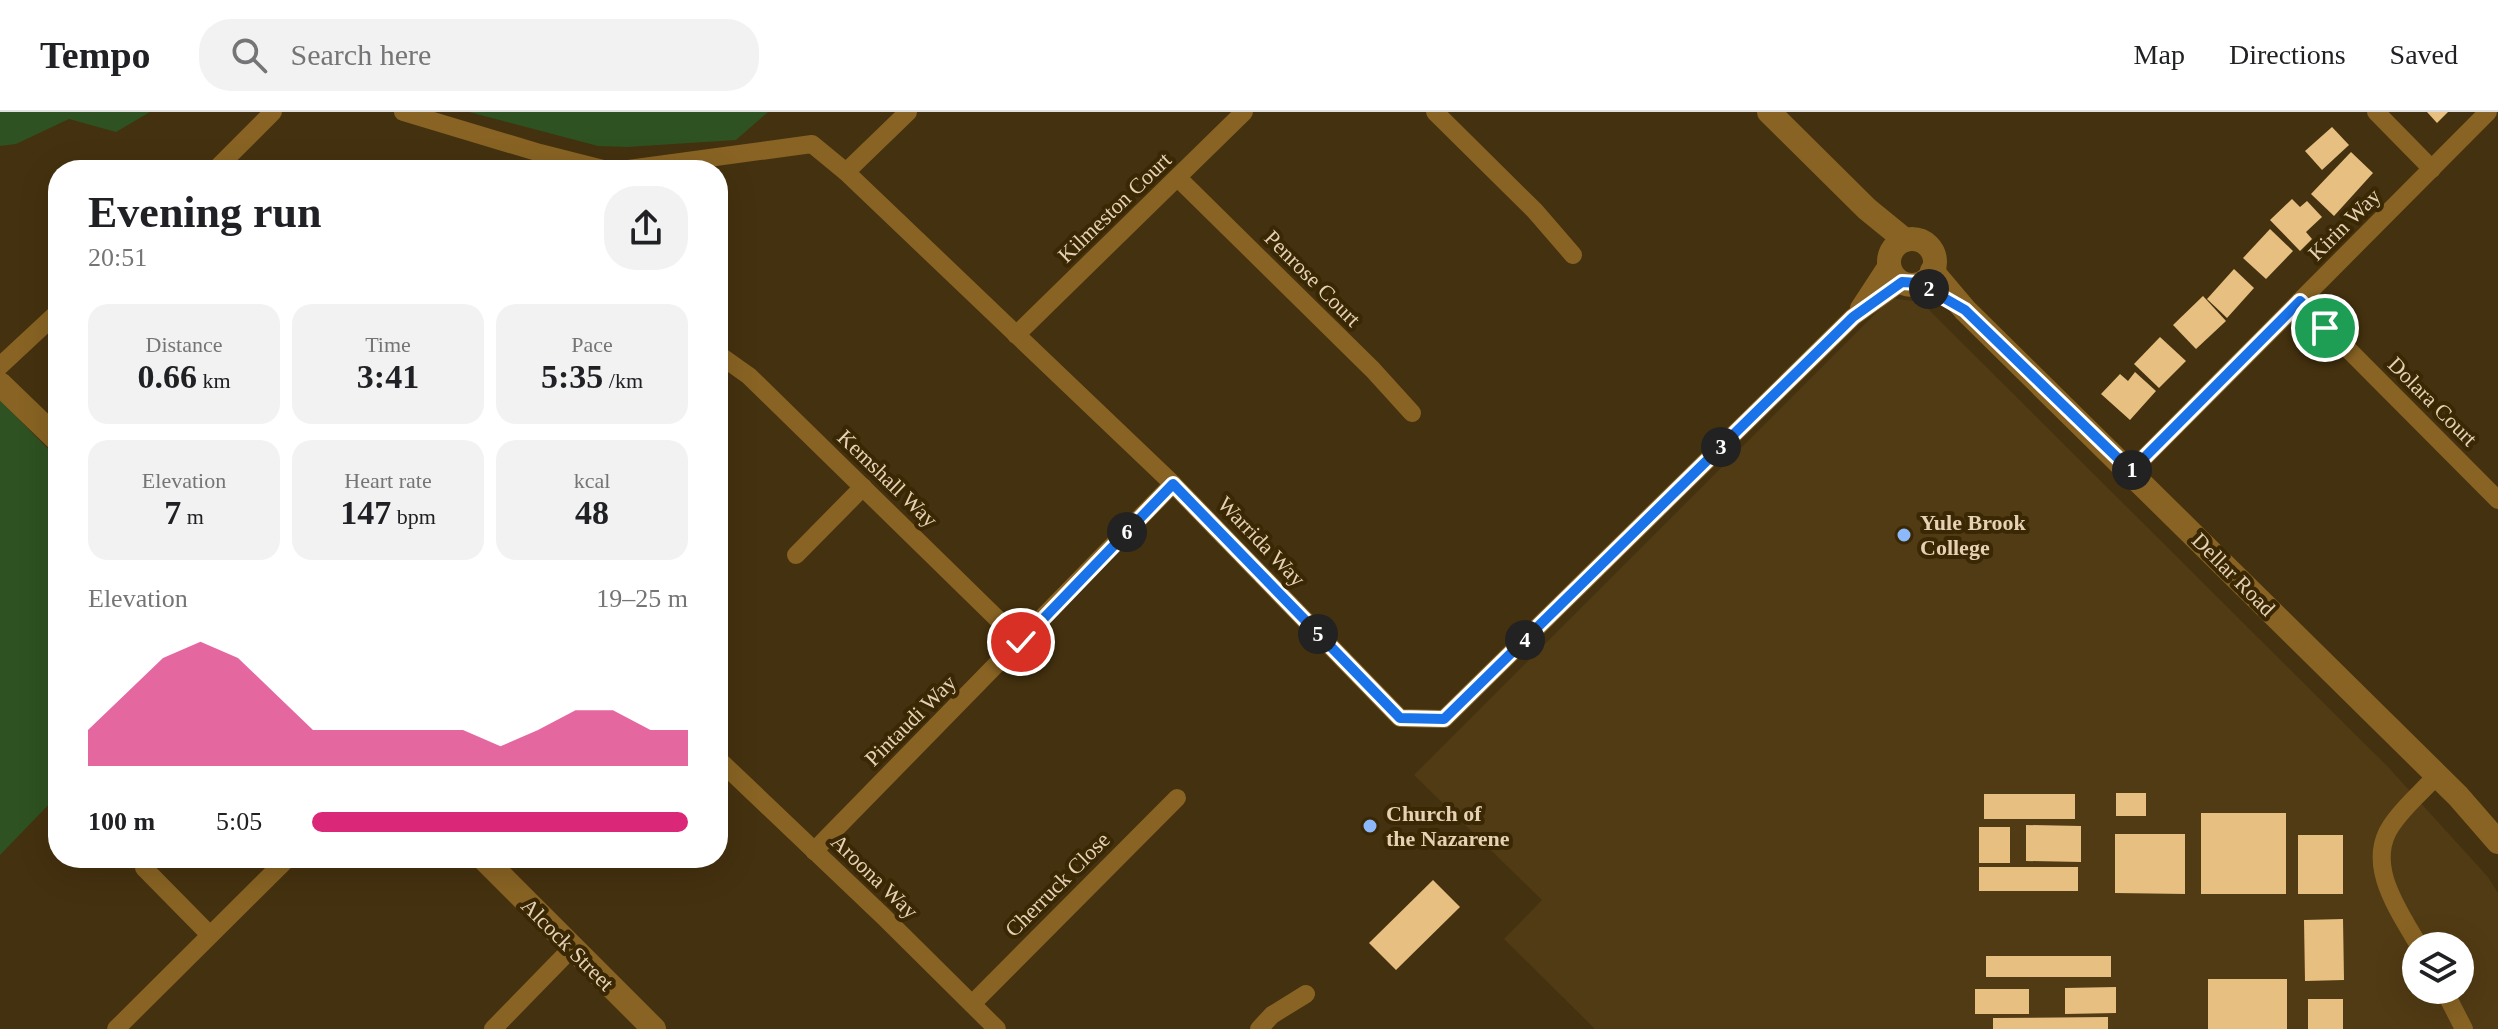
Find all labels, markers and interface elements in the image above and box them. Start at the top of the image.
search box [199,19,759,91]
icon: search [227,33,271,77]
text: Tempo [40,34,151,76]
text: Search here [291,38,431,71]
text: Map [2134,39,2185,70]
text: Directions [2229,39,2346,70]
text: Saved [2390,39,2458,70]
street label: Kilmeston Court [1053,147,1176,268]
street label: Kirin Way [2303,183,2385,265]
button: share [604,186,688,270]
text: Evening run [88,188,322,237]
street label: Penrose Court [1260,225,1366,331]
text: 20:51 [88,243,147,272]
pin: 2 [1909,269,1949,309]
text: 2 [1924,276,1935,301]
pin [2291,294,2359,362]
icon: arrive [2303,306,2347,350]
text: Distance [146,332,222,357]
text: Time [365,332,411,357]
text: Pace [571,332,613,357]
street label: Dolara Court [2383,352,2482,451]
text: 0.66 [137,358,197,395]
text: 3:41 [357,358,419,395]
text: 5:35 [541,358,603,395]
text: km [197,368,231,393]
text: /km [603,368,643,393]
street label: Kemshall Way [833,424,943,532]
pin: 3 [1701,427,1741,467]
text: 3 [1716,434,1727,459]
pin: 1 [2112,450,2152,490]
text: 1 [2127,457,2138,482]
text: Elevation [142,468,226,493]
text: Heart rate [344,468,432,493]
text: kcal [574,468,610,493]
street label: Warrida Way [1213,491,1311,591]
text: 7 [164,494,181,531]
text: 147 [340,494,391,531]
text: 48 [575,494,609,531]
text: m [181,504,204,529]
text: bpm [391,504,436,529]
place label: Yule Brook College [1920,510,2027,560]
pin: 6 [1107,512,1147,552]
text: 6 [1122,519,1133,544]
marker: Yule Brook College [1895,526,1913,544]
street label: Dellar Road [2187,528,2280,621]
text: Elevation [88,584,188,613]
text: 19–25 m [596,584,688,613]
pin [987,608,1055,676]
pin: 5 [1298,614,1338,654]
icon: check [999,620,1043,664]
pin: 4 [1505,620,1545,660]
text: 5 [1313,621,1324,646]
text: 4 [1520,627,1531,652]
street label: Pintaudi Way [860,670,961,771]
place label: Church of the Nazarene [1386,801,1510,851]
text: 100 m [88,807,155,836]
text: 5:05 [216,807,262,836]
marker: Church of the Nazarene [1361,817,1379,835]
street label: Cherruck Close [1000,827,1115,942]
street label: Aroona Way [826,829,923,924]
street label: Alcock Street [516,893,619,996]
map controls [2402,932,2474,1004]
button: layers [2402,932,2474,1004]

